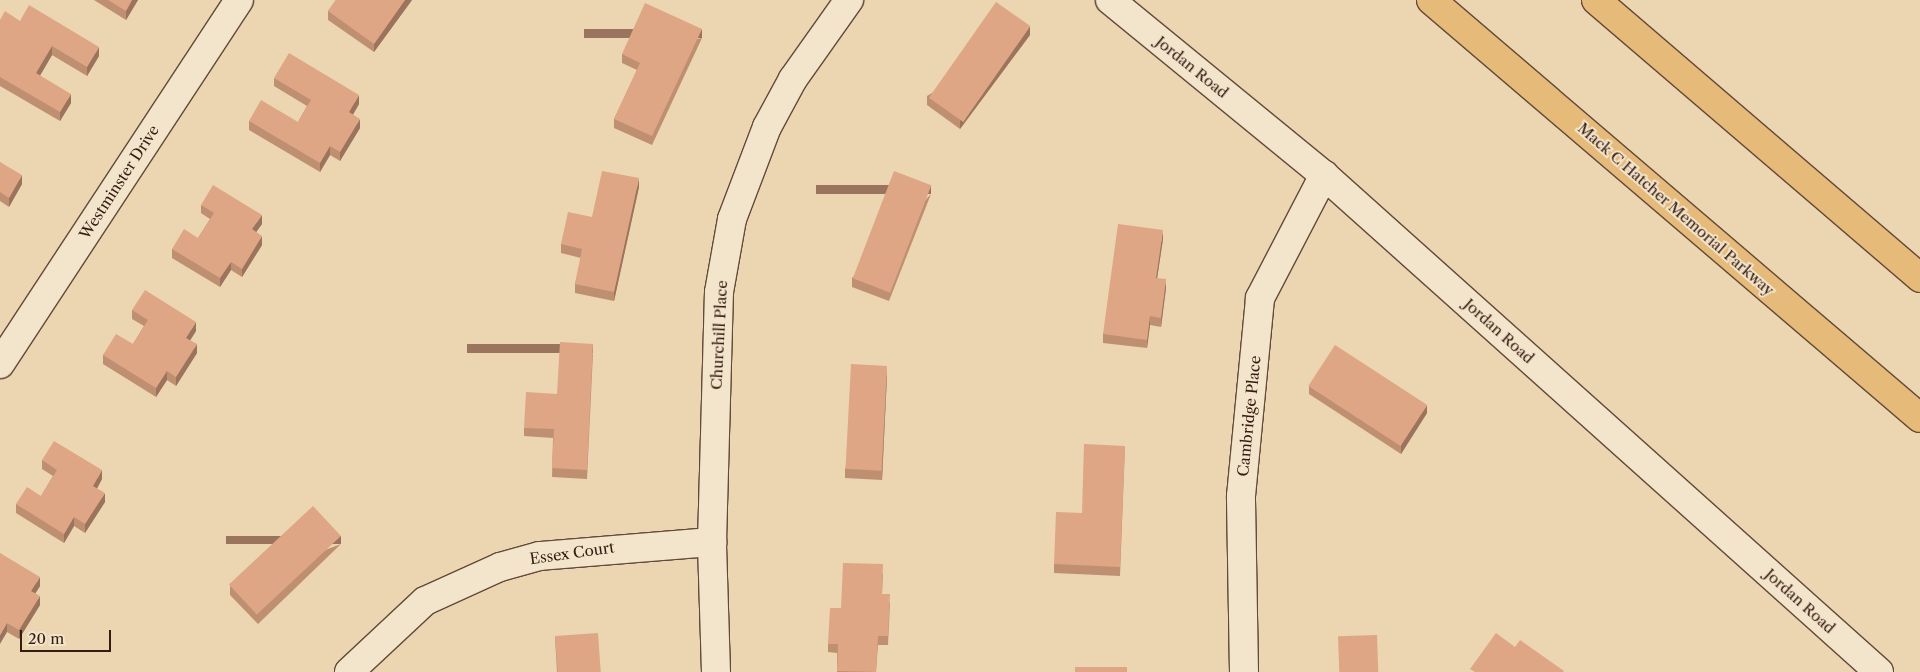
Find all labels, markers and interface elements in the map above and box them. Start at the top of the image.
street label: Jordan Road [1152,32,1232,102]
street label: Mack C Hatcher Memorial Parkway [1574,119,1778,299]
street label: Westminster Drive [75,121,163,243]
street label: Churchill Place [707,280,731,390]
street label: Jordan Road [1460,295,1538,367]
street label: Cambridge Place [1234,355,1264,477]
street label: Essex Court [528,538,616,568]
street label: Jordan Road [1761,565,1839,637]
scale bar [22,620,114,652]
text: 20 m [28,629,64,648]

